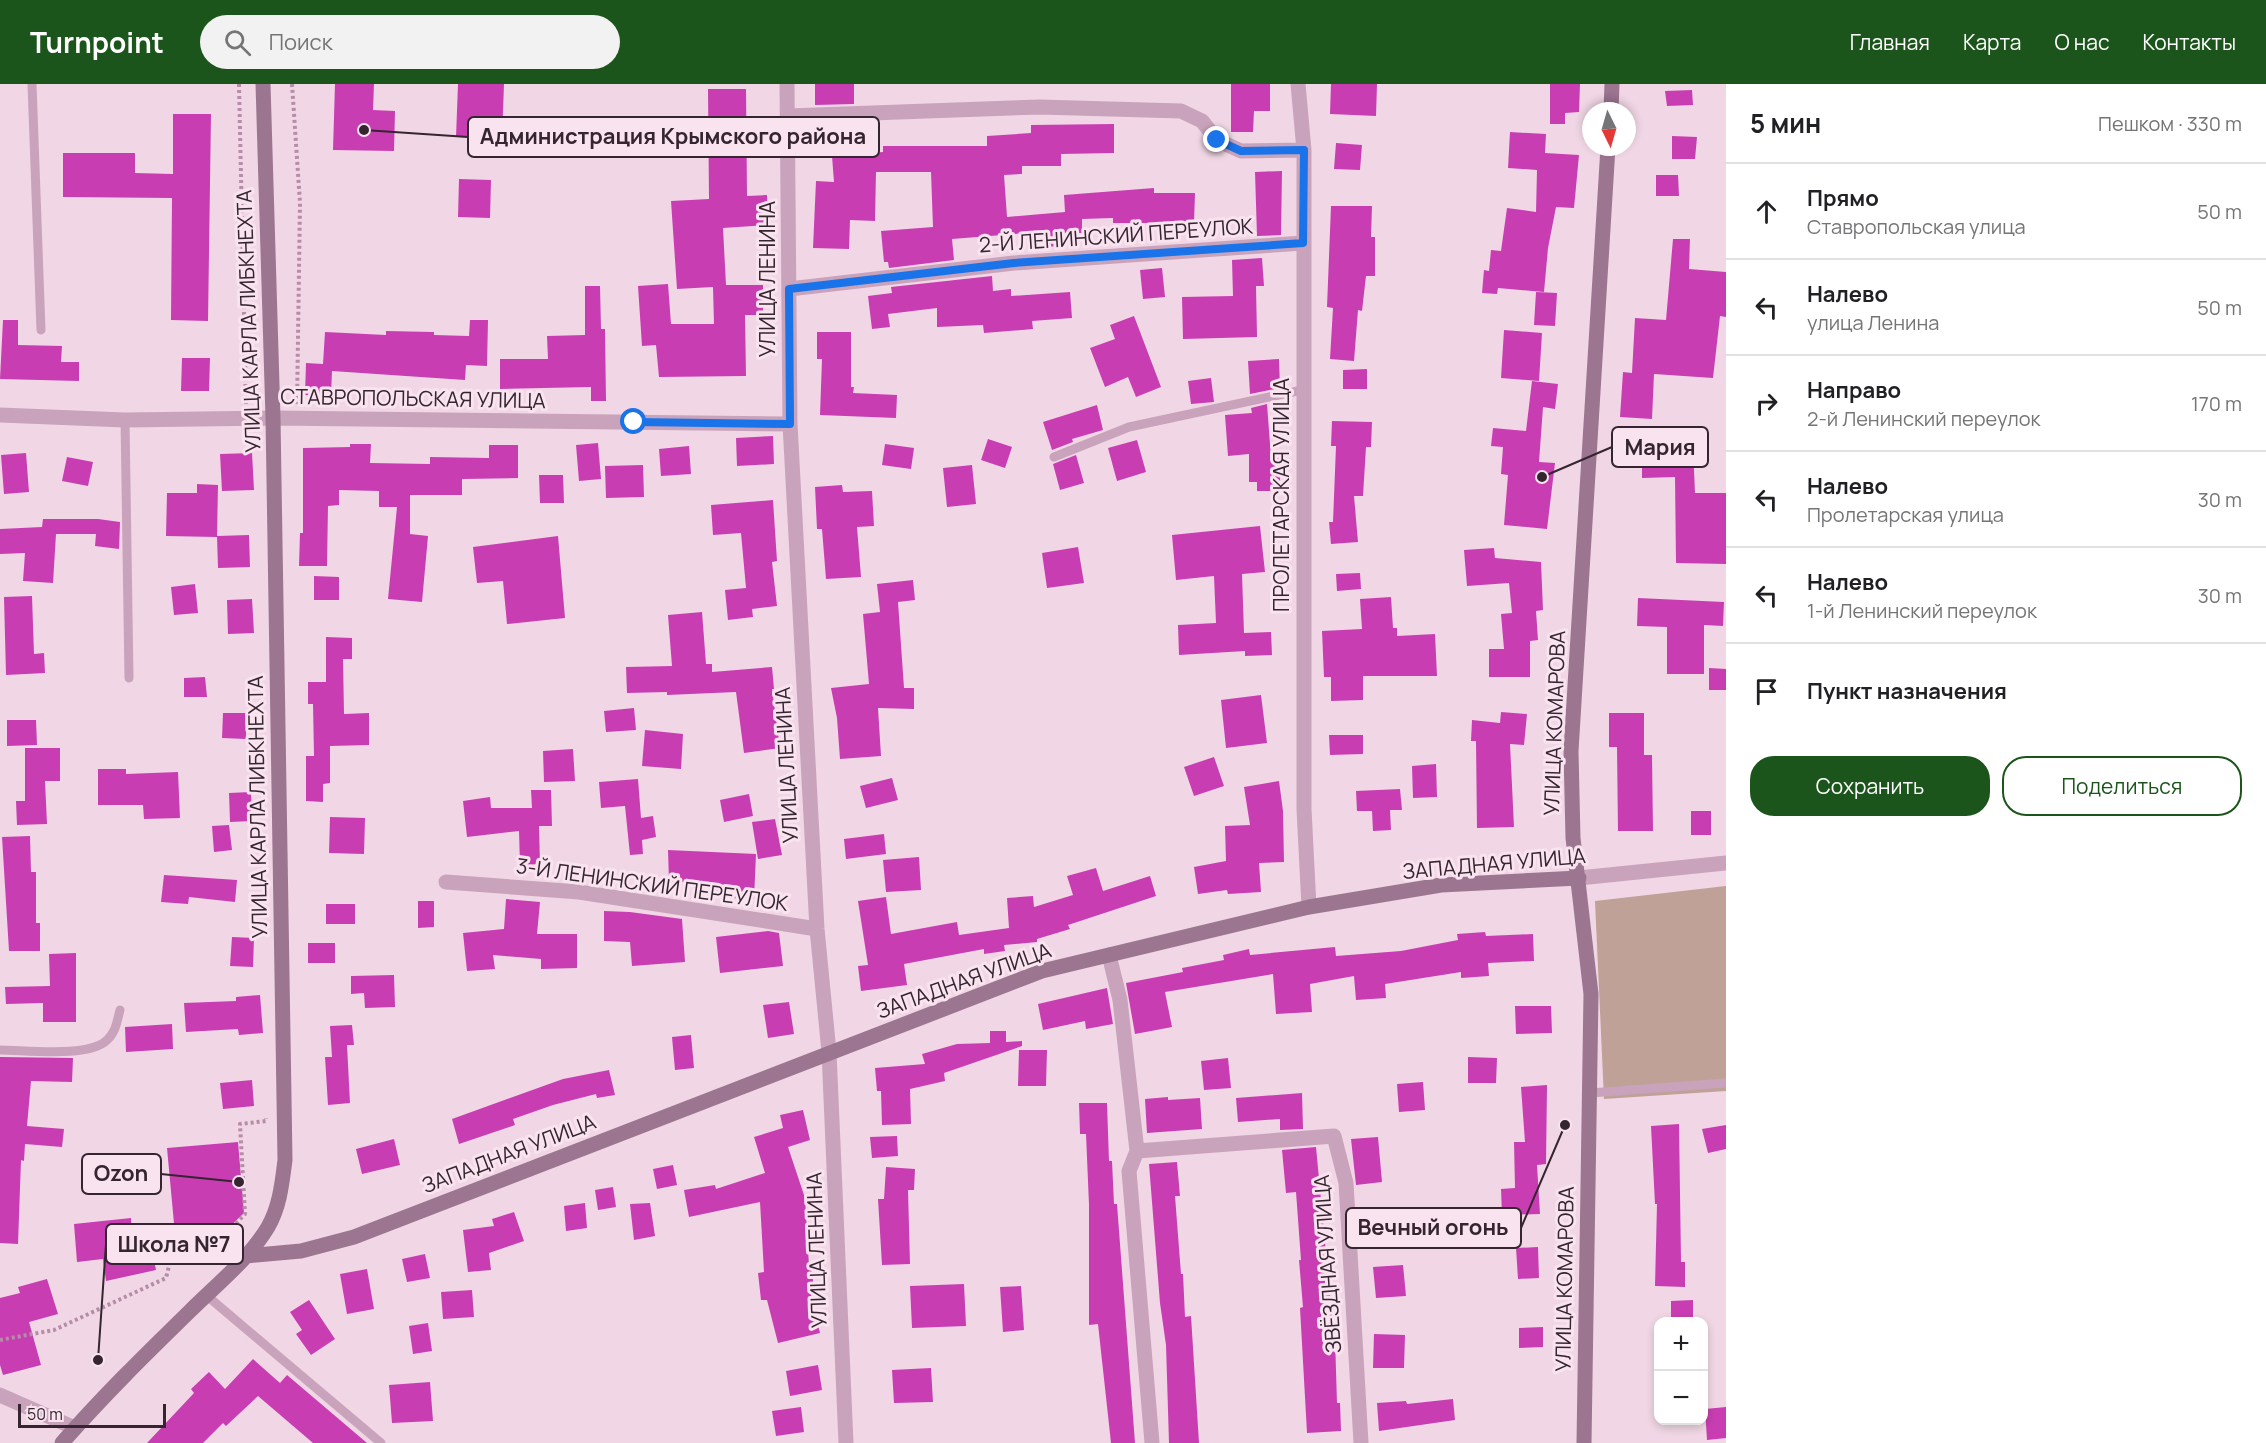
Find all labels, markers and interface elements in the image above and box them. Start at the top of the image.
search box [200,15,620,69]
text: Turnpoint [30,23,164,61]
icon: search [221,26,254,59]
text: Поиск [269,27,333,57]
text: Главная [1850,28,1930,56]
text: Карта [1963,28,2021,56]
text: О нас [2054,28,2110,56]
text: Контакты [2143,28,2236,56]
north arrow [1582,102,1636,156]
text: 5 мин [1750,105,1821,141]
text: Пешком · 330 m [2098,110,2242,137]
callout: Администрация Крымского района [468,117,879,157]
text: Администрация Крымского района [480,121,866,151]
route end [1203,126,1229,152]
text: Прямо [1807,183,1879,213]
street label: УЛИЦА КАРЛА ЛИБКНЕХТА [229,189,267,453]
icon: ahead [1750,195,1783,228]
text: 50 m [2197,198,2242,225]
street label: УЛИЦА ЛЕНИНА [753,201,781,357]
street label: 2-Й ЛЕНИНСКИЙ ПЕРЕУЛОК [978,211,1254,259]
text: Ставропольская улица [1807,213,2026,240]
text: Налево [1807,279,1888,309]
icon: left [1750,291,1783,324]
text: 50 m [2197,294,2242,321]
text: улица Ленина [1807,309,1939,336]
text: Направо [1807,375,1901,405]
street label: ПРОЛЕТАРСКАЯ УЛИЦА [1267,378,1295,612]
street label: СТАВРОПОЛЬСКАЯ УЛИЦА [280,382,546,414]
icon: right [1750,387,1783,420]
text: 170 m [2191,390,2242,417]
text: 2-й Ленинский переулок [1807,405,2040,432]
route start [620,408,646,434]
callout: Мария [1612,427,1708,467]
text: Мария [1624,432,1696,462]
text: Налево [1807,471,1888,501]
icon: left [1750,483,1783,516]
text: 30 m [2198,486,2242,513]
text: Пролетарская улица [1807,501,2004,528]
text: Налево [1807,567,1888,597]
icon: left [1750,579,1783,612]
text: 30 m [2198,582,2242,609]
text: 1-й Ленинский переулок [1807,597,2037,624]
street label: УЛИЦА КОМАРОВА [1537,630,1571,816]
street label: УЛИЦА КАРЛА ЛИБКНЕХТА [241,675,273,939]
icon: arrive [1750,675,1783,708]
text: Пункт назначения [1807,676,2007,706]
street label: УЛИЦА ЛЕНИНА [768,686,804,844]
button: Сохранить [1750,756,1990,816]
button: Поделиться [2002,756,2242,816]
street label: ЗАПАДНАЯ УЛИЦА [1401,841,1587,885]
street label: 3-Й ЛЕНИНСКИЙ ПЕРЕУЛОК [514,851,790,917]
street label: ЗАПАДНАЯ УЛИЦА [872,935,1055,1025]
street label: ЗАПАДНАЯ УЛИЦА [418,1107,600,1199]
callout: Ozon [82,1154,161,1194]
text: Ozon [94,1158,148,1188]
street label: УЛИЦА ЛЕНИНА [799,1171,833,1329]
street label: ЗВЁЗДНАЯ УЛИЦА [1307,1174,1347,1354]
street label: УЛИЦА КОМАРОВА [1548,1186,1580,1372]
callout: Вечный огонь [1346,1208,1521,1248]
text: Вечный огонь [1357,1212,1509,1242]
callout: Школа №7 [106,1224,243,1264]
text: Школа №7 [117,1229,231,1259]
map controls [1654,1317,1708,1425]
button: + [1654,1317,1708,1371]
button: − [1654,1371,1708,1425]
scale bar [18,1401,166,1428]
text: 50 m [27,1403,63,1425]

